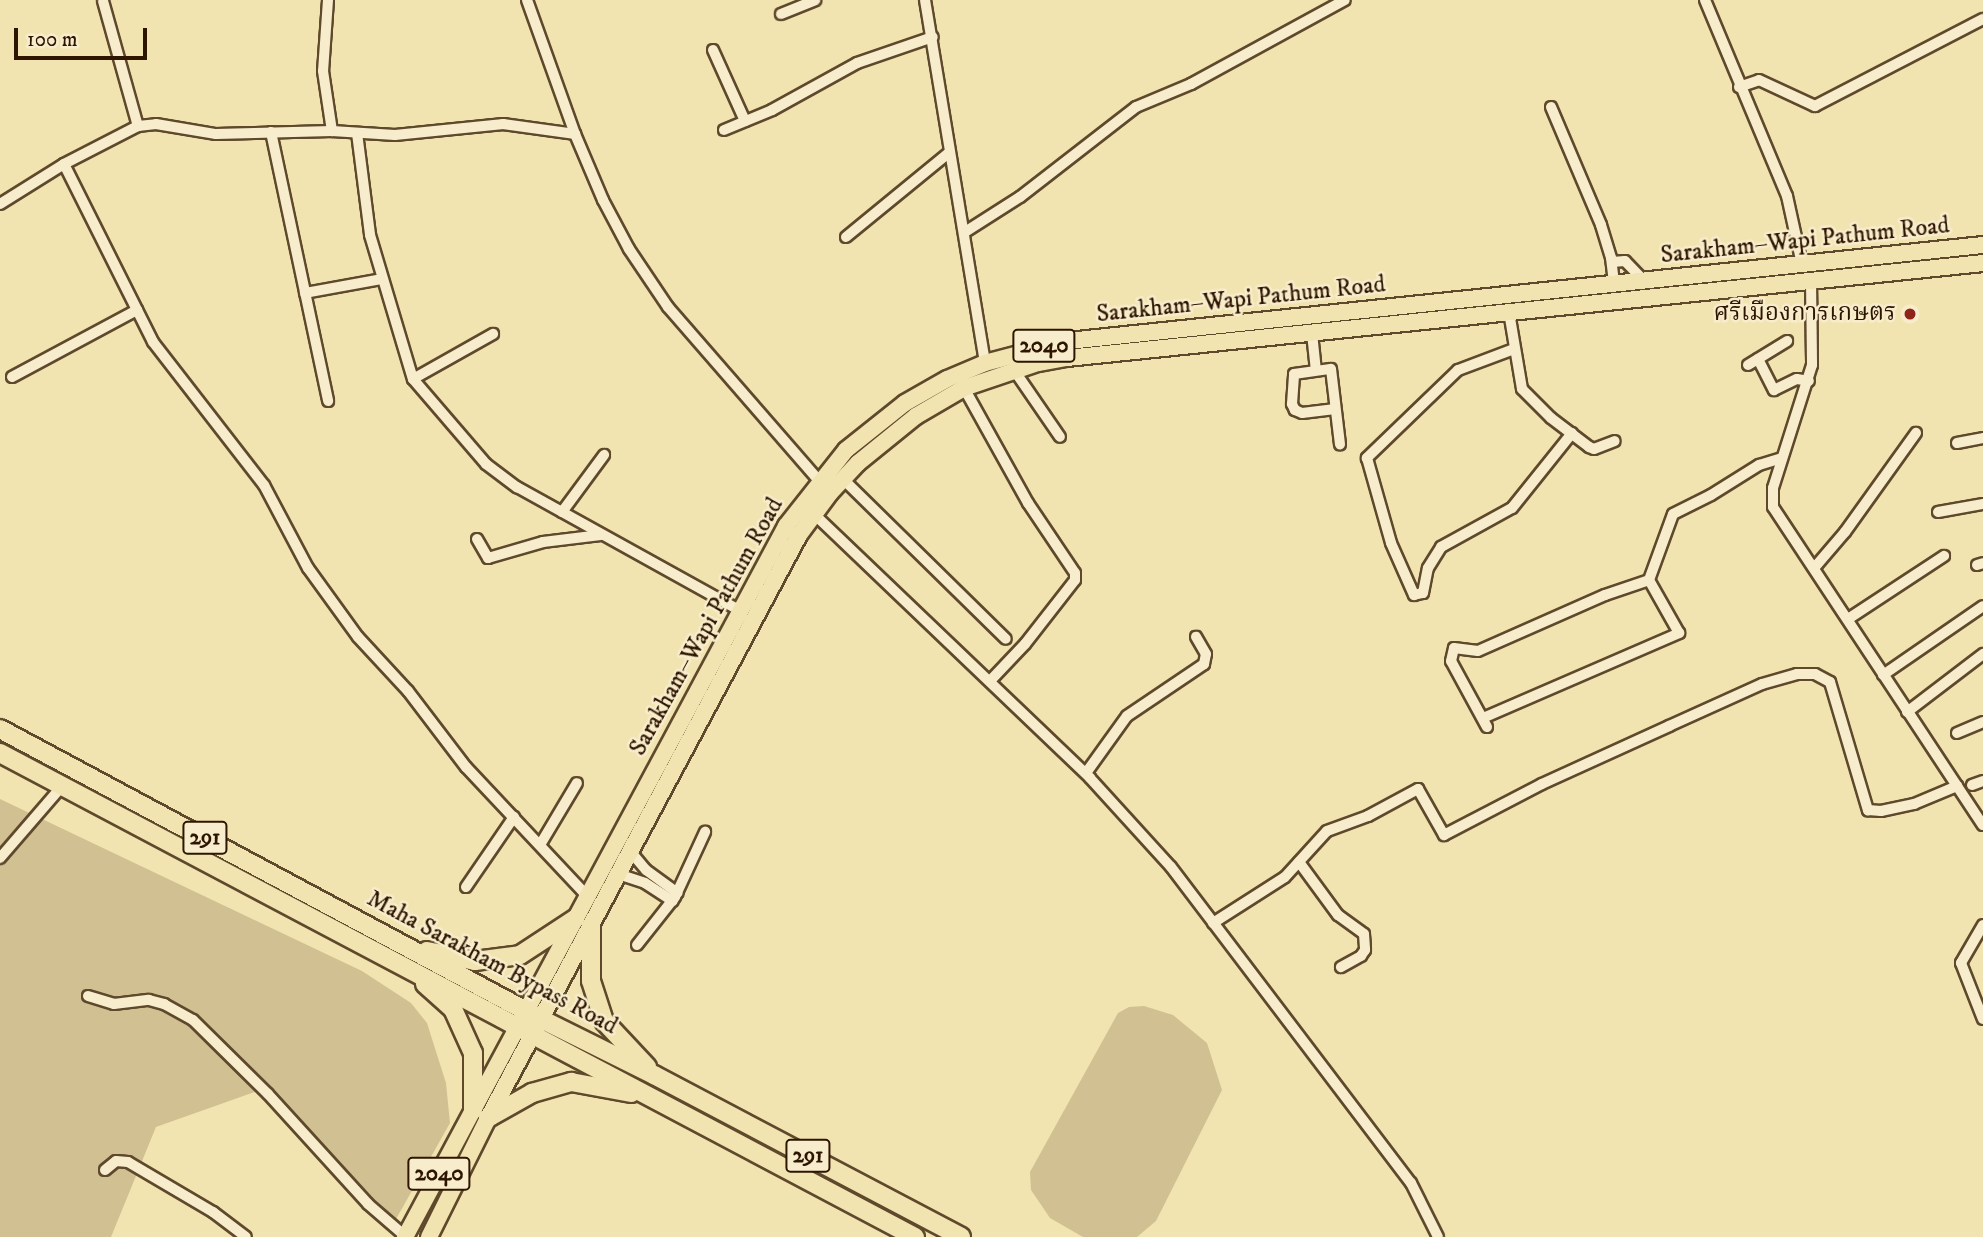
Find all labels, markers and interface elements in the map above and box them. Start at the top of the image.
scale bar [18,14,150,58]
text: 100 m [27,27,78,53]
street label: Sarakham–Wapi Pathum Road [1659,212,1951,270]
street label: Sarakham–Wapi Pathum Road [1095,271,1387,329]
place label: ศรีเมืองการเกษตร [1714,300,1896,328]
marker: ศรีเมืองการเกษตร [1902,306,1918,322]
road number: 2040 [1011,326,1077,366]
street label: Sarakham–Wapi Pathum Road [624,493,790,761]
road number: 291 [182,818,228,858]
street label: Maha Sarakham Bypass Road [362,885,622,1041]
road number: 291 [785,1136,831,1176]
road number: 2040 [406,1154,472,1194]

